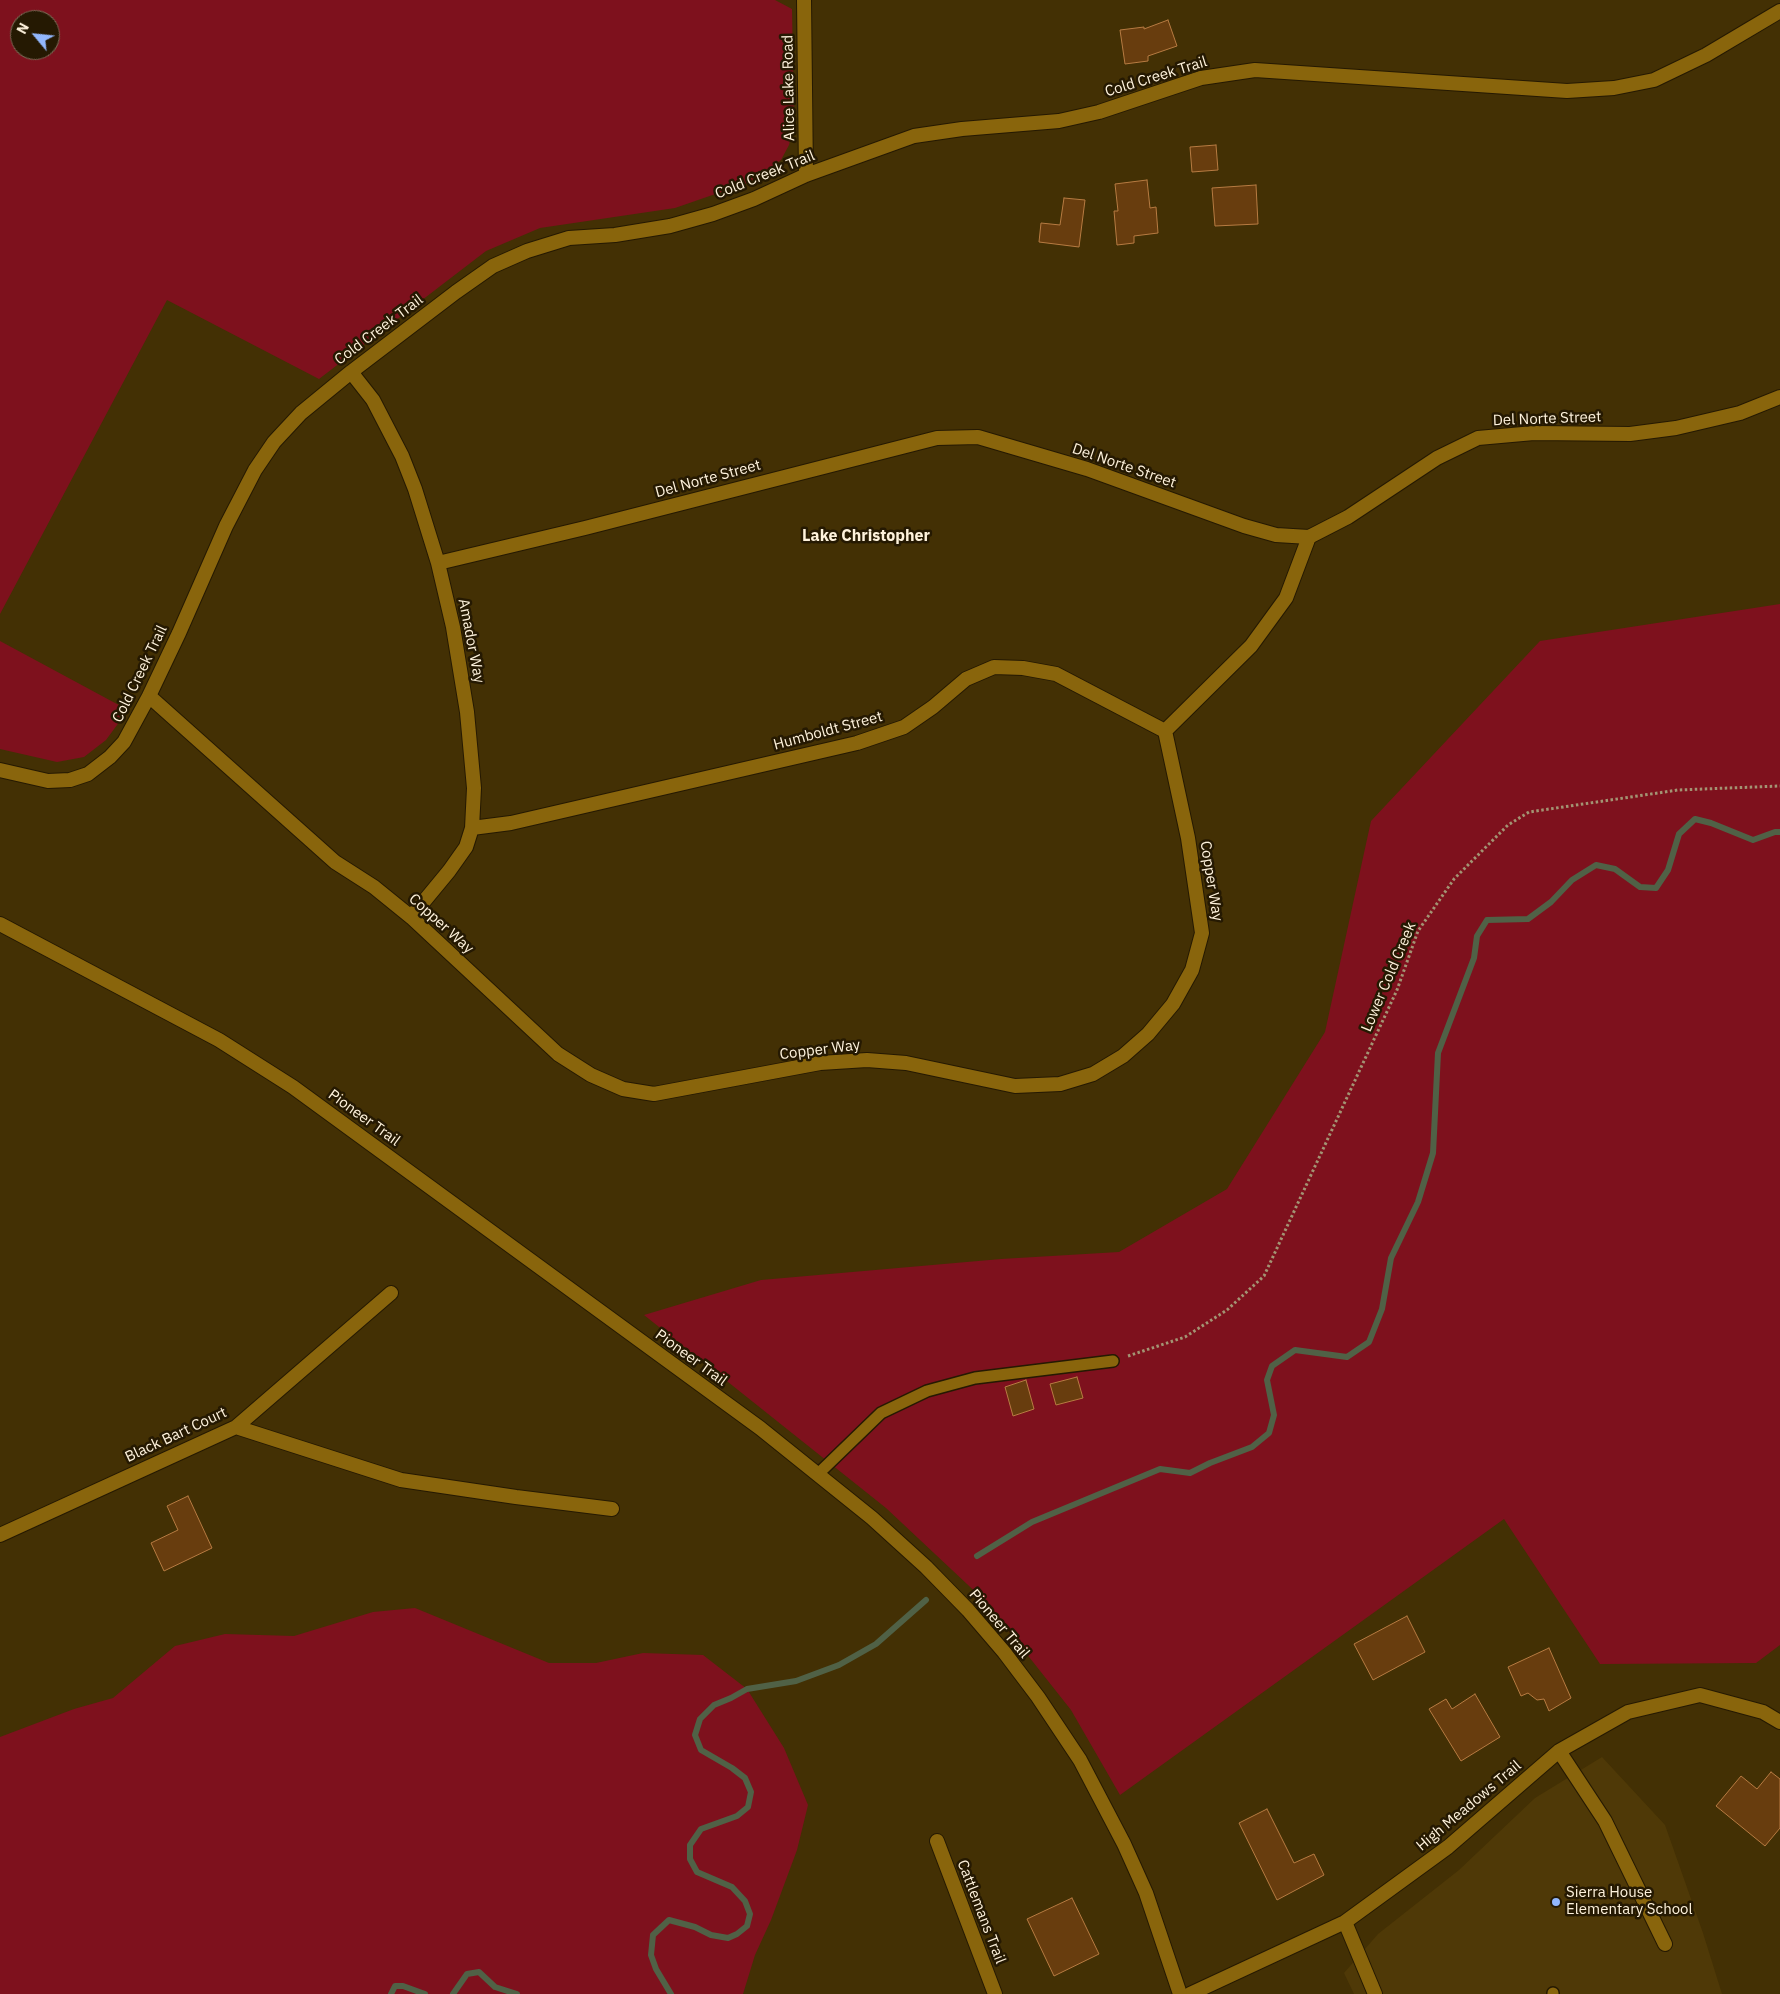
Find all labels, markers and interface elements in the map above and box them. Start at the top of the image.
north arrow [10,10,60,60]
text: N [12,20,33,37]
street label: Alice Lake Road [779,35,799,141]
street label: Cold Creek Trail [1103,53,1209,101]
street label: Cold Creek Trail [713,147,817,203]
street label: Cold Creek Trail [331,291,427,369]
street label: Del Norte Street [1492,408,1602,430]
street label: Del Norte Street [1070,440,1178,492]
street label: Del Norte Street [653,456,763,502]
district label: Lake Christopher [802,526,930,546]
street label: Amador Way [454,597,488,685]
street label: Cold Creek Trail [109,622,171,726]
street label: Humboldt Street [772,708,884,754]
street label: Copper Way [1196,840,1226,922]
street label: Copper Way [405,890,477,958]
street label: Lower Cold Creek [1358,919,1420,1035]
street label: Copper Way [779,1036,861,1064]
street label: Pioneer Trail [325,1086,403,1150]
street label: Pioneer Trail [652,1326,730,1390]
street label: Black Bart Court [122,1404,230,1466]
street label: Pioneer Trail [965,1586,1033,1662]
street label: High Meadows Trail [1413,1757,1525,1855]
street label: Cattlemans Trail [953,1858,1009,1966]
place label: Sierra House Elementary School [1566,1884,1693,1919]
marker: Sierra House Elementary School [1550,1896,1562,1908]

